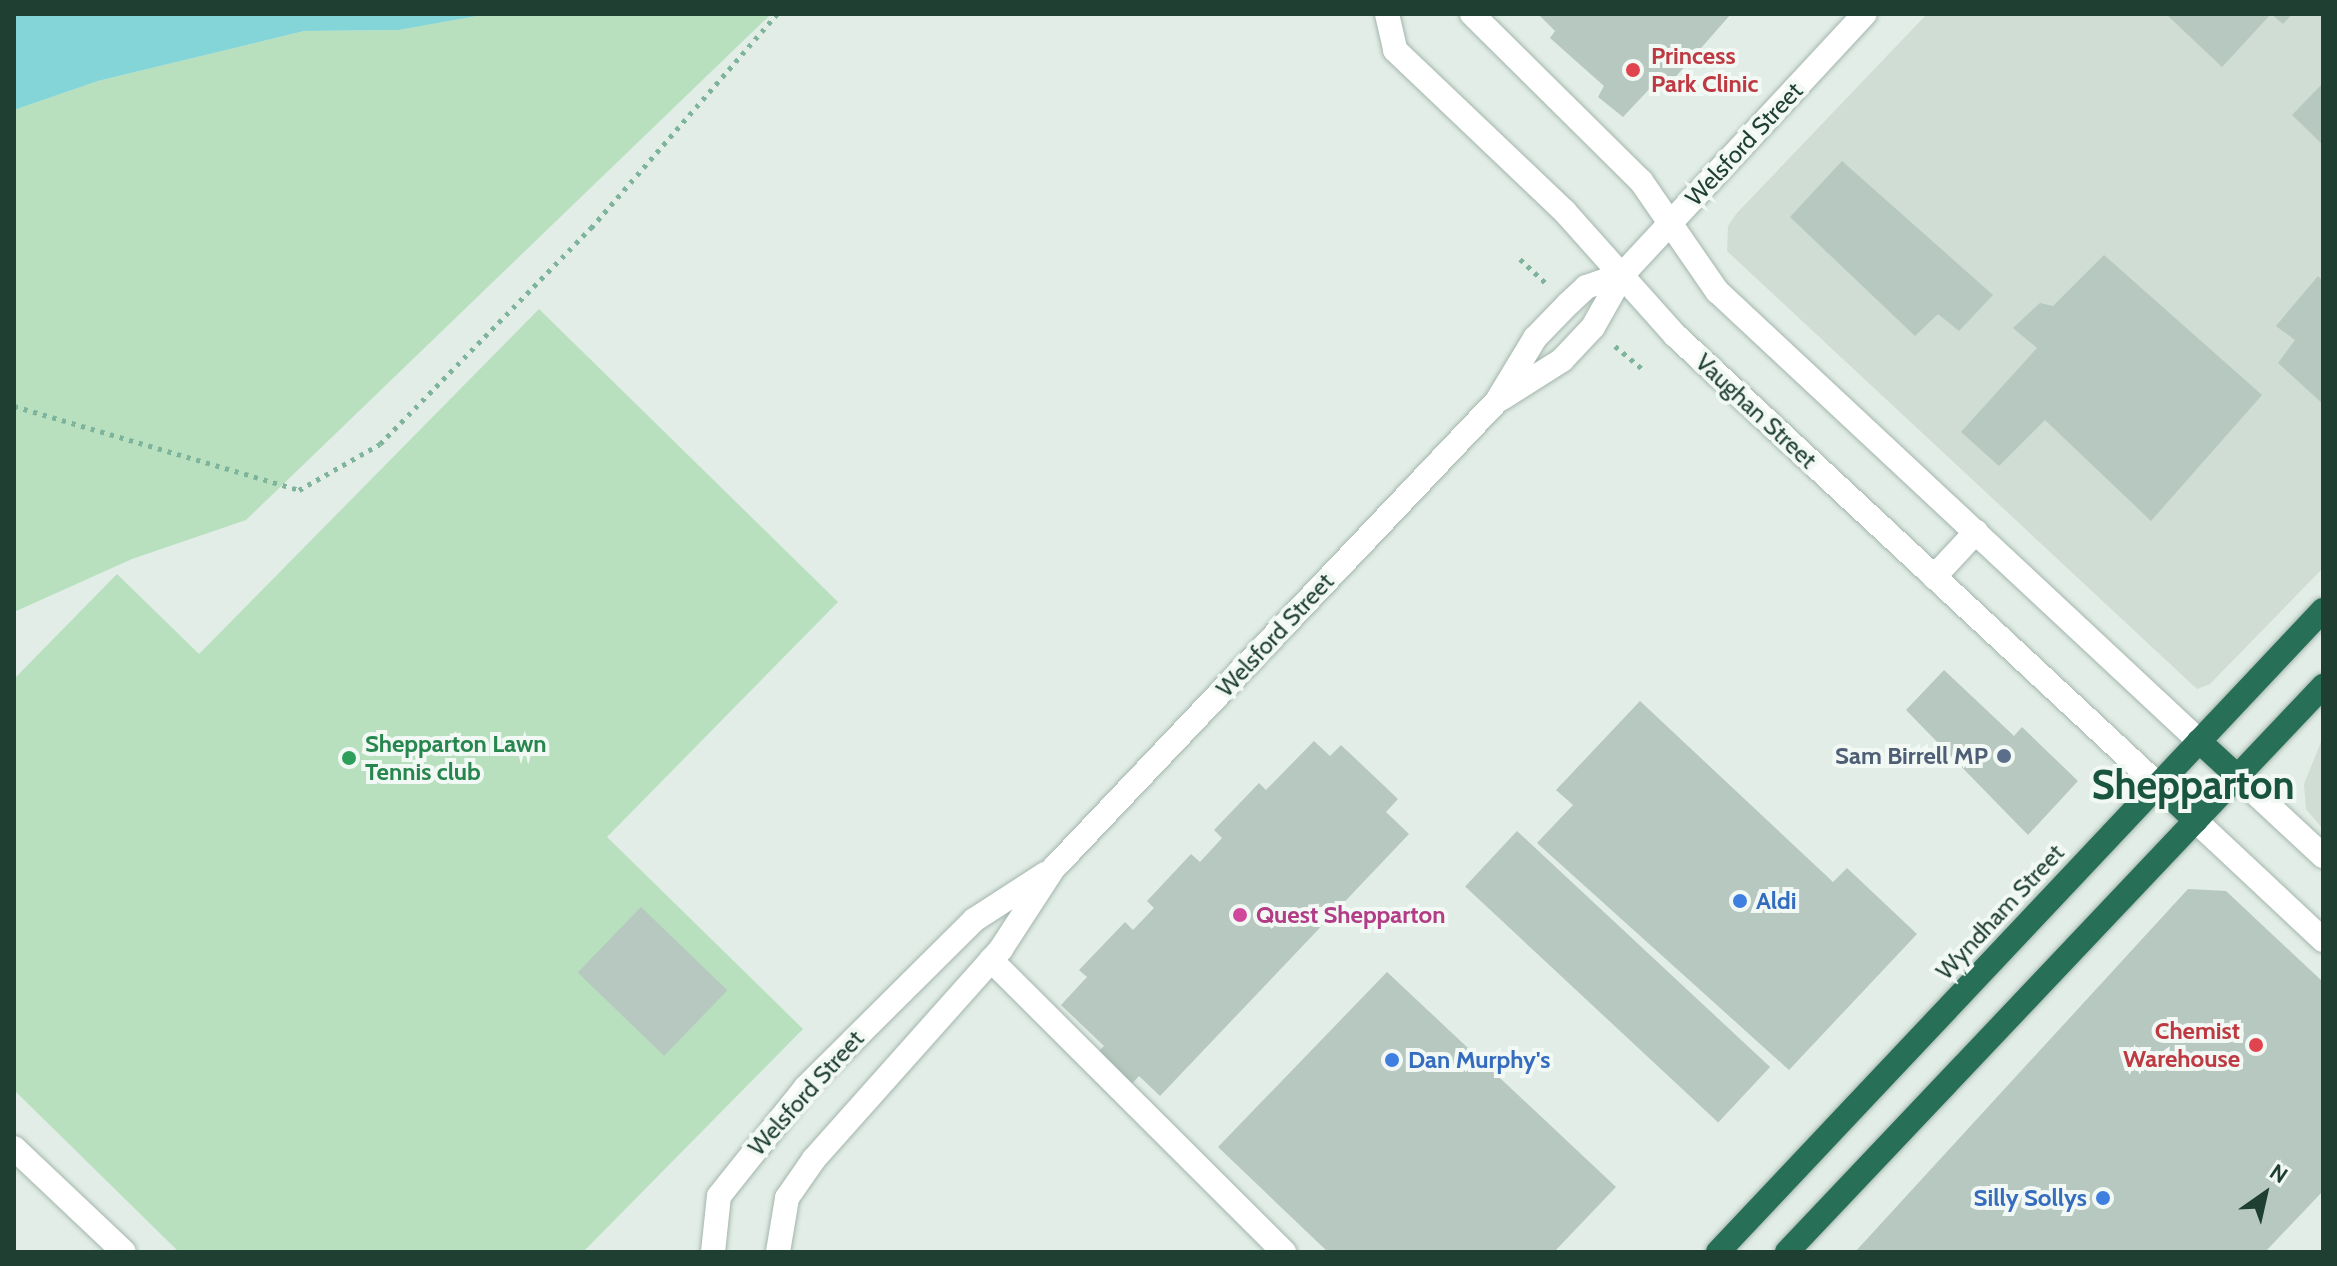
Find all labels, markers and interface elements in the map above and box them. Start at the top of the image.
place label: Princess Park Clinic [1651,42,1759,98]
marker: Princess Park Clinic [1622,59,1644,81]
street label: Welsford Street [1680,76,1808,212]
street label: Vaughan Street [1690,348,1822,474]
street label: Welsford Street [1211,567,1339,703]
place label: Shepparton Lawn Tennis club [365,730,547,786]
place label: Sam Birrell MP [1835,742,1988,770]
marker: Sam Birrell MP [1995,747,2013,765]
marker: Shepparton Lawn Tennis club [340,749,358,767]
district label: Shepparton [2091,761,2295,809]
street label: Wyndham Street [1930,839,2070,985]
place label: Aldi [1756,887,1796,915]
marker: Aldi [1731,892,1749,910]
place label: Quest Shepparton [1256,901,1445,929]
marker: Quest Shepparton [1231,906,1249,924]
place label: Chemist Warehouse [2123,1017,2240,1073]
street label: Welsford Street [742,1025,870,1161]
marker: Chemist Warehouse [2247,1036,2265,1054]
place label: Dan Murphy's [1408,1046,1550,1074]
marker: Dan Murphy's [1383,1051,1401,1069]
north arrow [2225,1154,2305,1234]
text: N [2265,1158,2293,1189]
place label: Silly Sollys [1974,1184,2087,1212]
marker: Silly Sollys [2094,1189,2112,1207]

